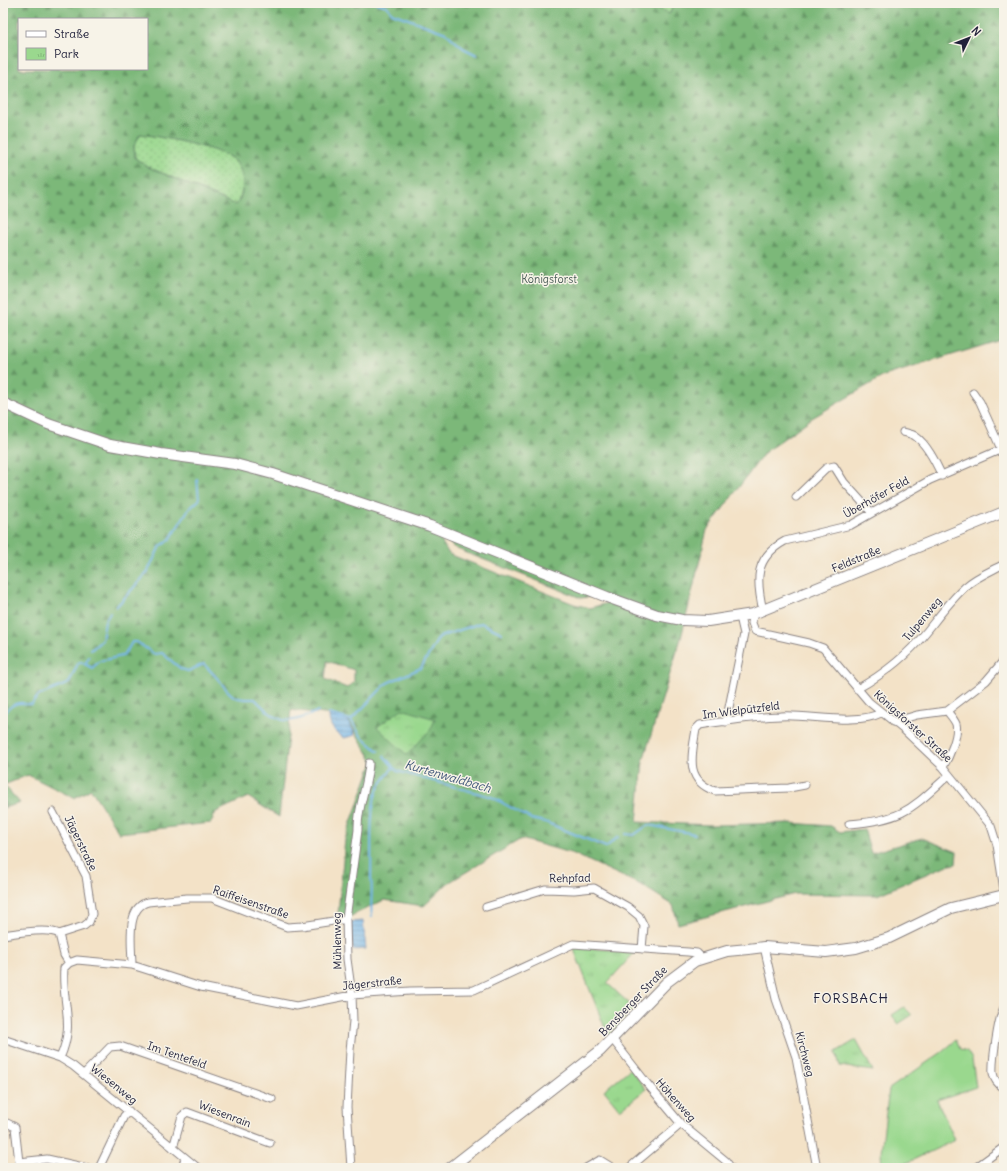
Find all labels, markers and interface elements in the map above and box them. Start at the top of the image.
legend [18,18,148,70]
north arrow [949,18,989,58]
text: N [969,24,984,39]
text: Straße [54,26,89,41]
text: Park [54,46,79,61]
park label: Königsforst [521,272,577,286]
street label: Überhöfer Feld [840,472,912,521]
street label: Feldstraße [829,542,883,576]
street label: Tulpenweg [900,594,944,644]
street label: Königsforster Straße [871,687,955,765]
street label: Im Wielpützfeld [702,698,781,722]
water label: Kurtenwaldbach [403,757,494,796]
street label: Jägerstraße [62,813,100,873]
street label: Rehpfad [549,871,591,885]
street label: Raiffeisenstraße [211,882,291,922]
street label: Mühlenweg [330,912,344,970]
street label: Bensberger Straße [596,963,670,1039]
street label: Jägerstraße [342,973,402,993]
district label: FORSBACH [813,990,889,1007]
street label: Kirchweg [792,1030,818,1078]
street label: Im Tentefeld [145,1038,209,1072]
street label: Wiesenweg [88,1061,140,1107]
street label: Höhenweg [653,1075,699,1125]
street label: Wiesenrain [197,1098,253,1130]

